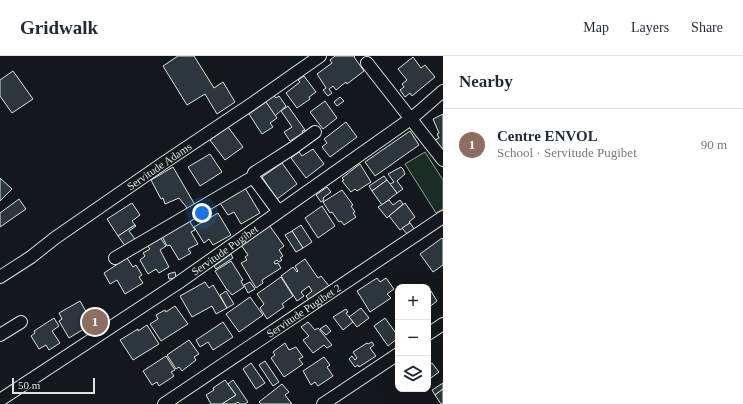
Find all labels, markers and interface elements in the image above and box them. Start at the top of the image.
text: Gridwalk [20,17,98,38]
text: Map [583,20,609,35]
text: Layers [631,20,669,35]
text: Share [691,20,723,35]
text: Nearby [459,72,513,91]
text: Centre ENVOL [497,128,598,144]
text: 1 [469,137,475,152]
text: 90 m [701,137,727,152]
street label: Servitude Adams [125,140,194,192]
text: School · Servitude Pugibet [497,145,637,160]
your location [192,203,212,223]
street label: Servitude Pugibet [189,223,260,278]
street label: Servitude Pugibet 2 [264,281,343,340]
map controls [395,284,431,392]
button: + [395,284,431,320]
pin: 1 [82,307,108,337]
button: − [395,320,431,356]
button: layers [395,356,431,392]
scale bar [12,376,95,395]
text: 50 m [18,379,40,391]

